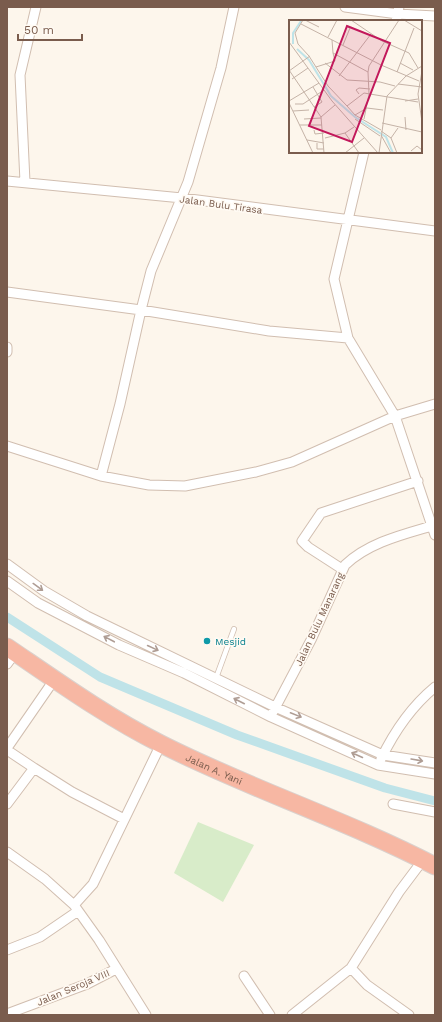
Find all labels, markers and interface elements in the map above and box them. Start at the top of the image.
scale bar [18,16,82,42]
inset map [289,20,422,153]
text: 50 m [24,23,54,37]
street label: Jalan Bulu Tirasa [179,193,263,216]
street label: Jalan Bulu Manarang [293,570,346,668]
one-way arrow [33,583,44,591]
one-way arrow [103,635,115,643]
marker: Mesjid [202,636,212,646]
place label: Mesjid [215,636,246,647]
one-way arrow [147,645,159,652]
one-way arrow [233,696,245,704]
one-way arrow [289,712,301,720]
one-way arrow [351,751,363,758]
street label: Jalan A. Yani [184,752,244,787]
one-way arrow [410,756,423,764]
street label: Jalan Seroja VIII [35,967,111,1008]

